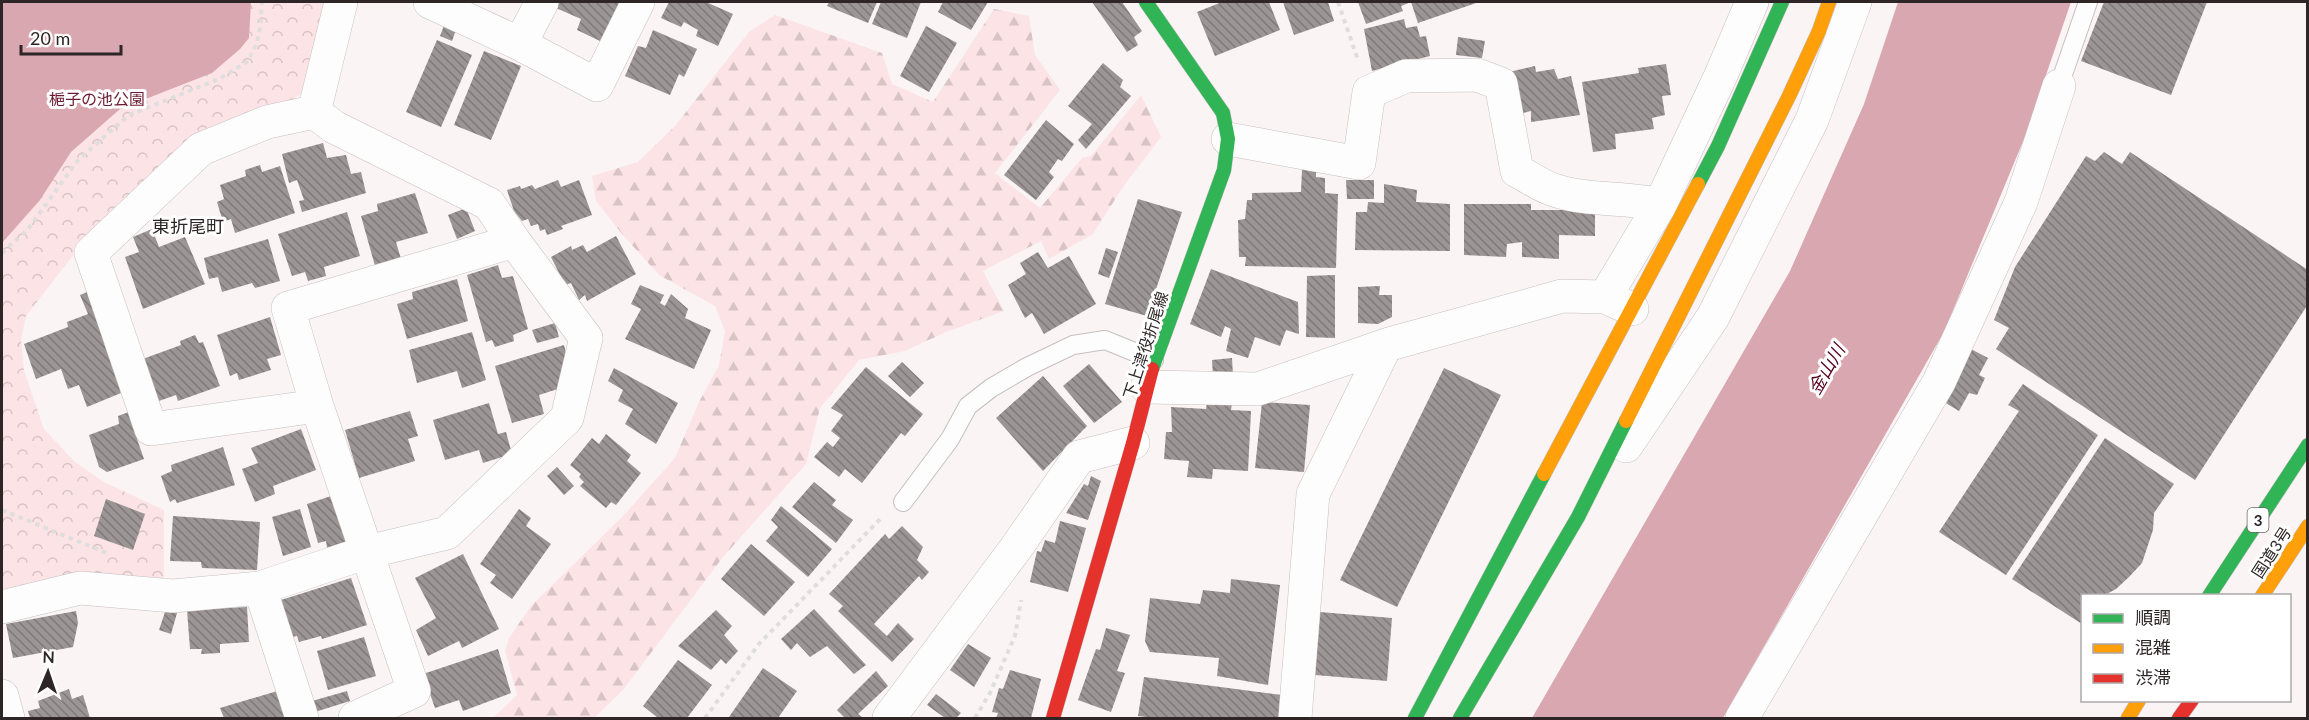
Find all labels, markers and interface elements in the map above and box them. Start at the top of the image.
scale bar [21,18,122,56]
text: 20 m [30,27,70,49]
park label: 梔子の池公園 [49,89,145,108]
district label: 東折尾町 [152,215,224,237]
street label: 下上津役折尾線 [1119,289,1171,401]
water label: 金山川 [1803,338,1850,398]
road number: 3 [2248,508,2268,532]
street label: 国道3号 [2247,523,2295,581]
legend [2081,594,2291,702]
text: 順調 [2135,606,2171,628]
text: 混雑 [2135,636,2171,658]
north arrow [18,642,78,702]
text: N [42,647,55,666]
text: 渋滞 [2135,666,2171,688]

